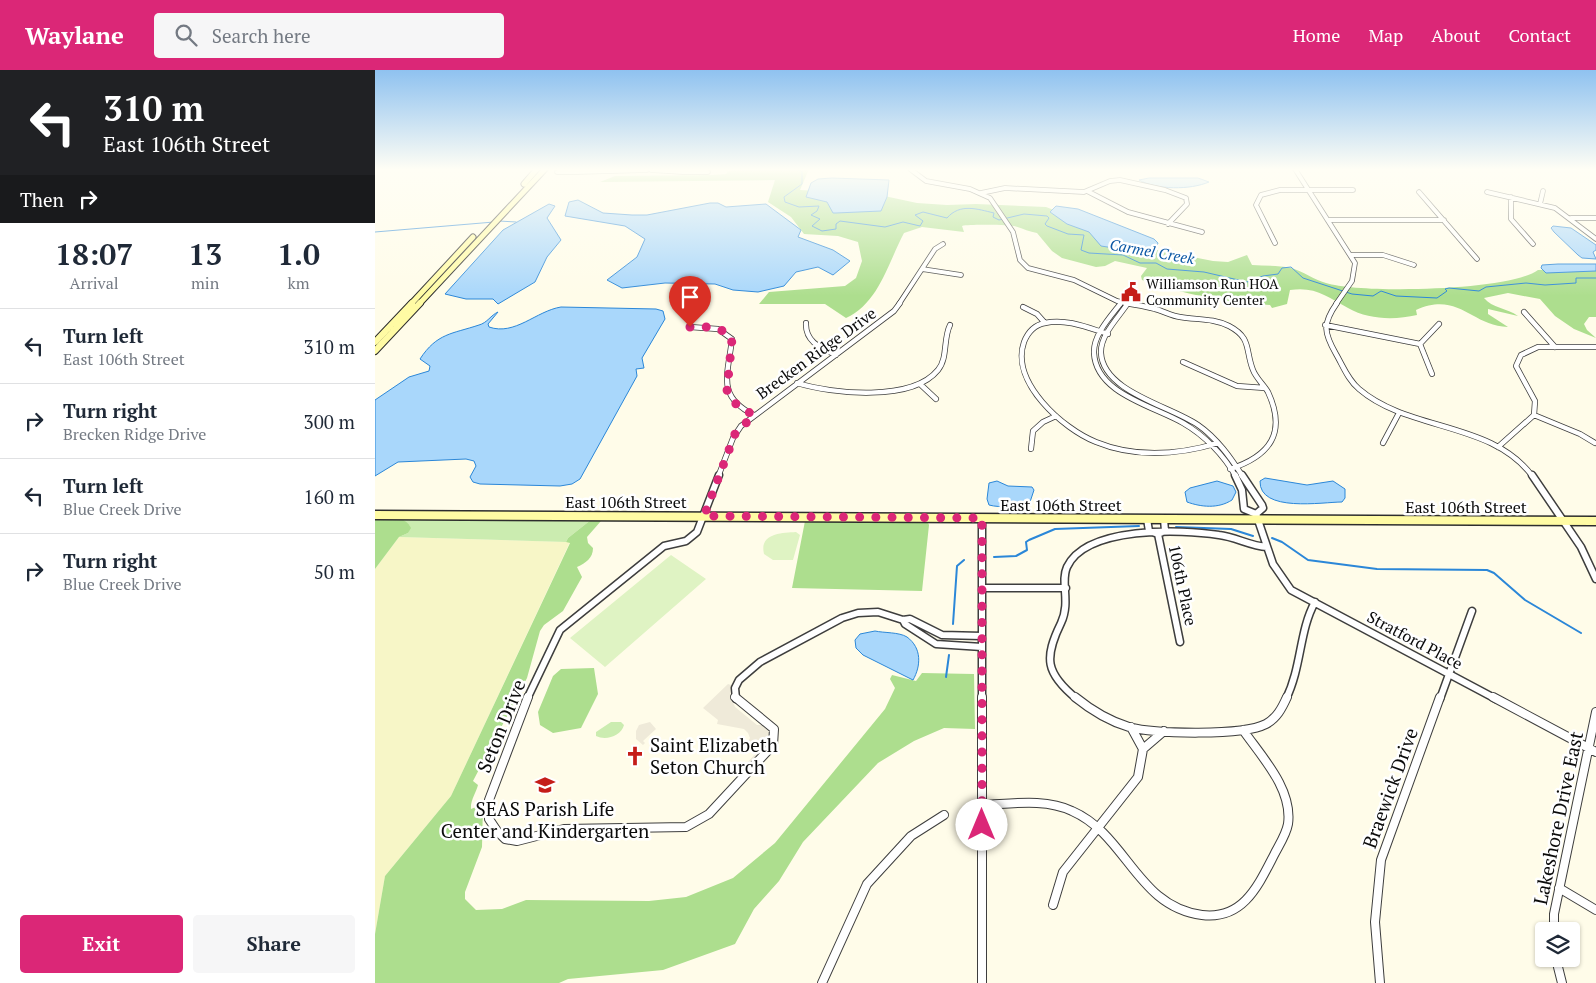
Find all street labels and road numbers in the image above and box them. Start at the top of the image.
street label: Brecken Ridge Drive [752,302,880,404]
street label: East 106th Street [565,491,687,513]
street label: East 106th Street [1000,494,1122,516]
street label: East 106th Street [1405,496,1527,518]
street label: 106th Place [1164,542,1202,628]
street label: Stratford Place [1363,606,1467,674]
street label: Seton Drive [470,675,531,776]
street label: Braewick Drive [1356,724,1423,851]
street label: Lakeshore Drive East [1527,729,1588,907]

